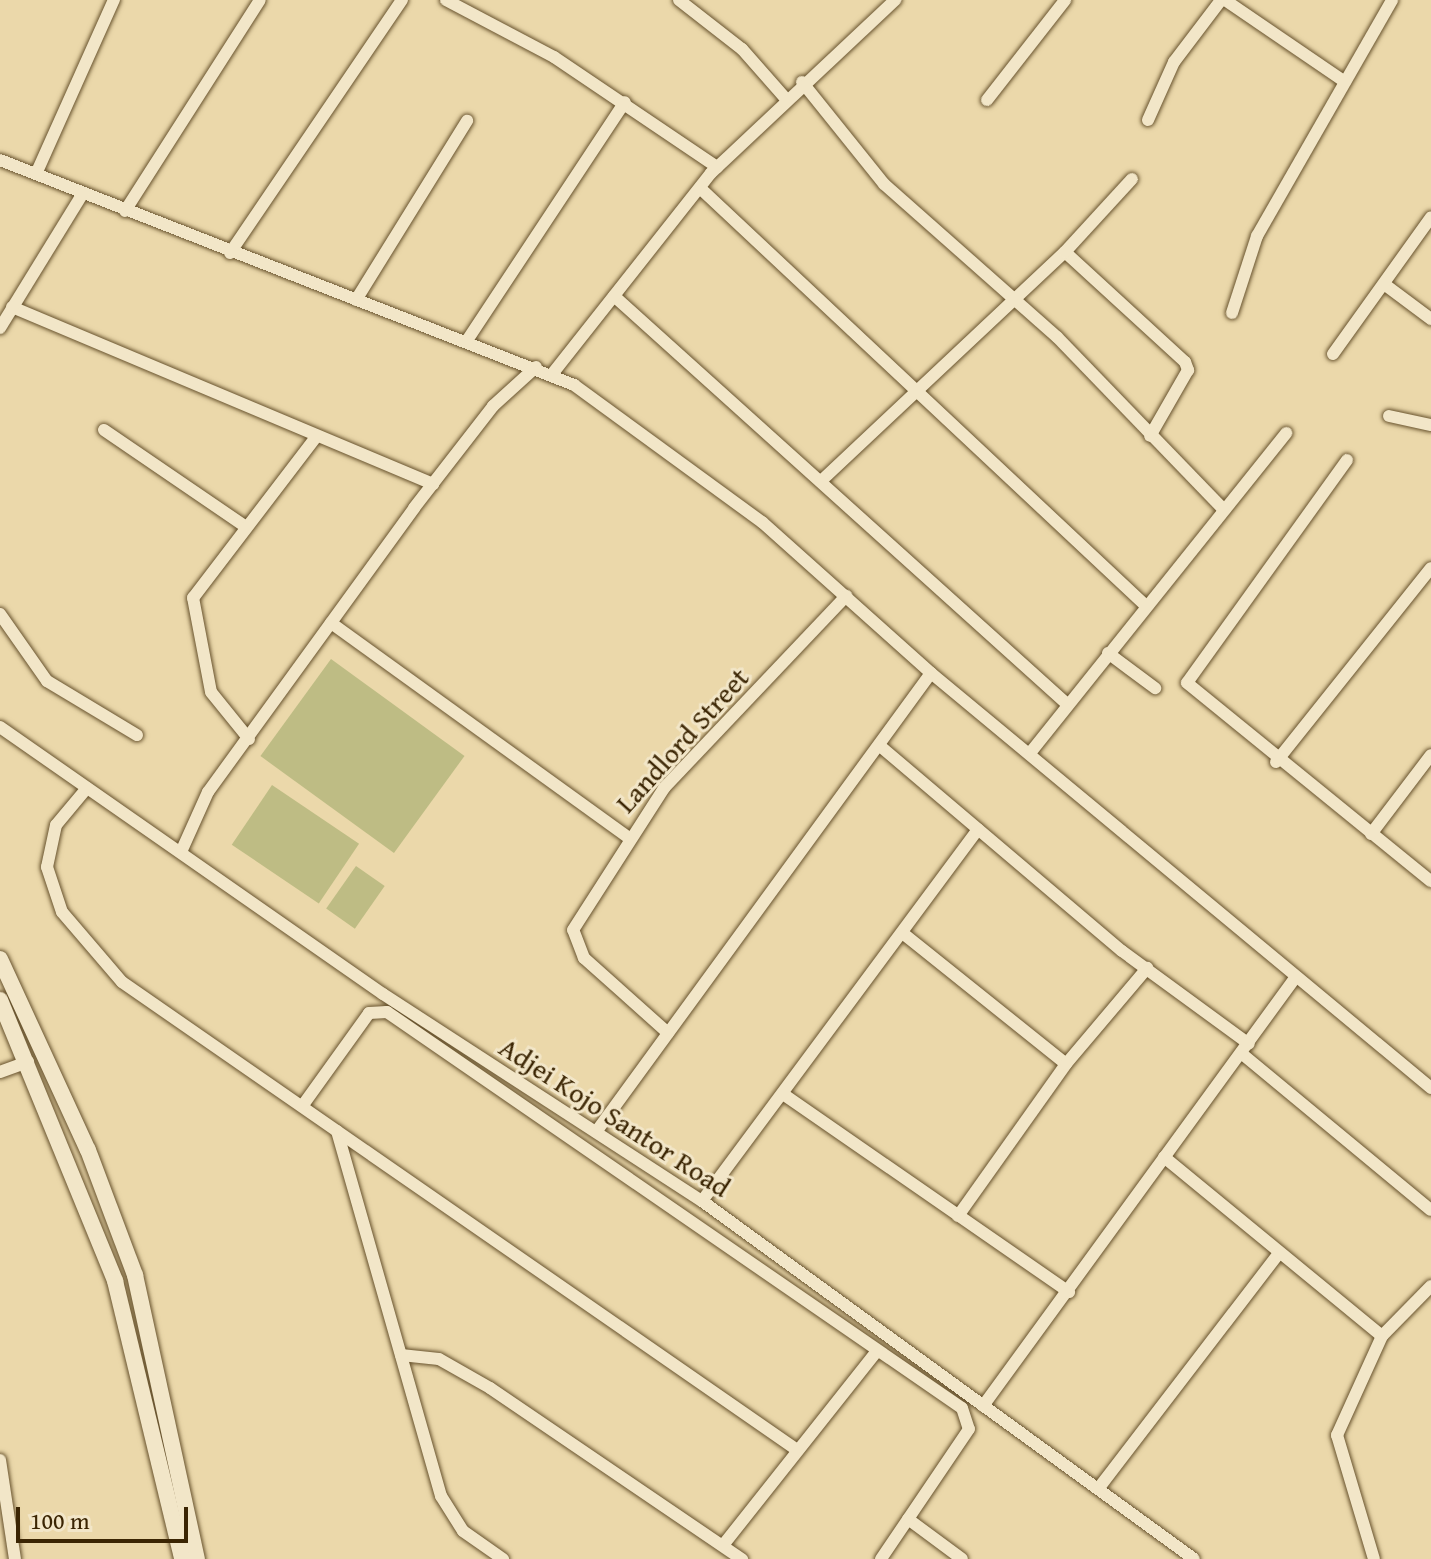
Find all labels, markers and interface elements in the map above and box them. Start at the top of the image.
street label: Landlord Street [608,661,756,819]
street label: Adjei Kojo Santor Road [493,1030,737,1204]
scale bar [20,1491,192,1541]
text: 100 m [30,1503,90,1538]

